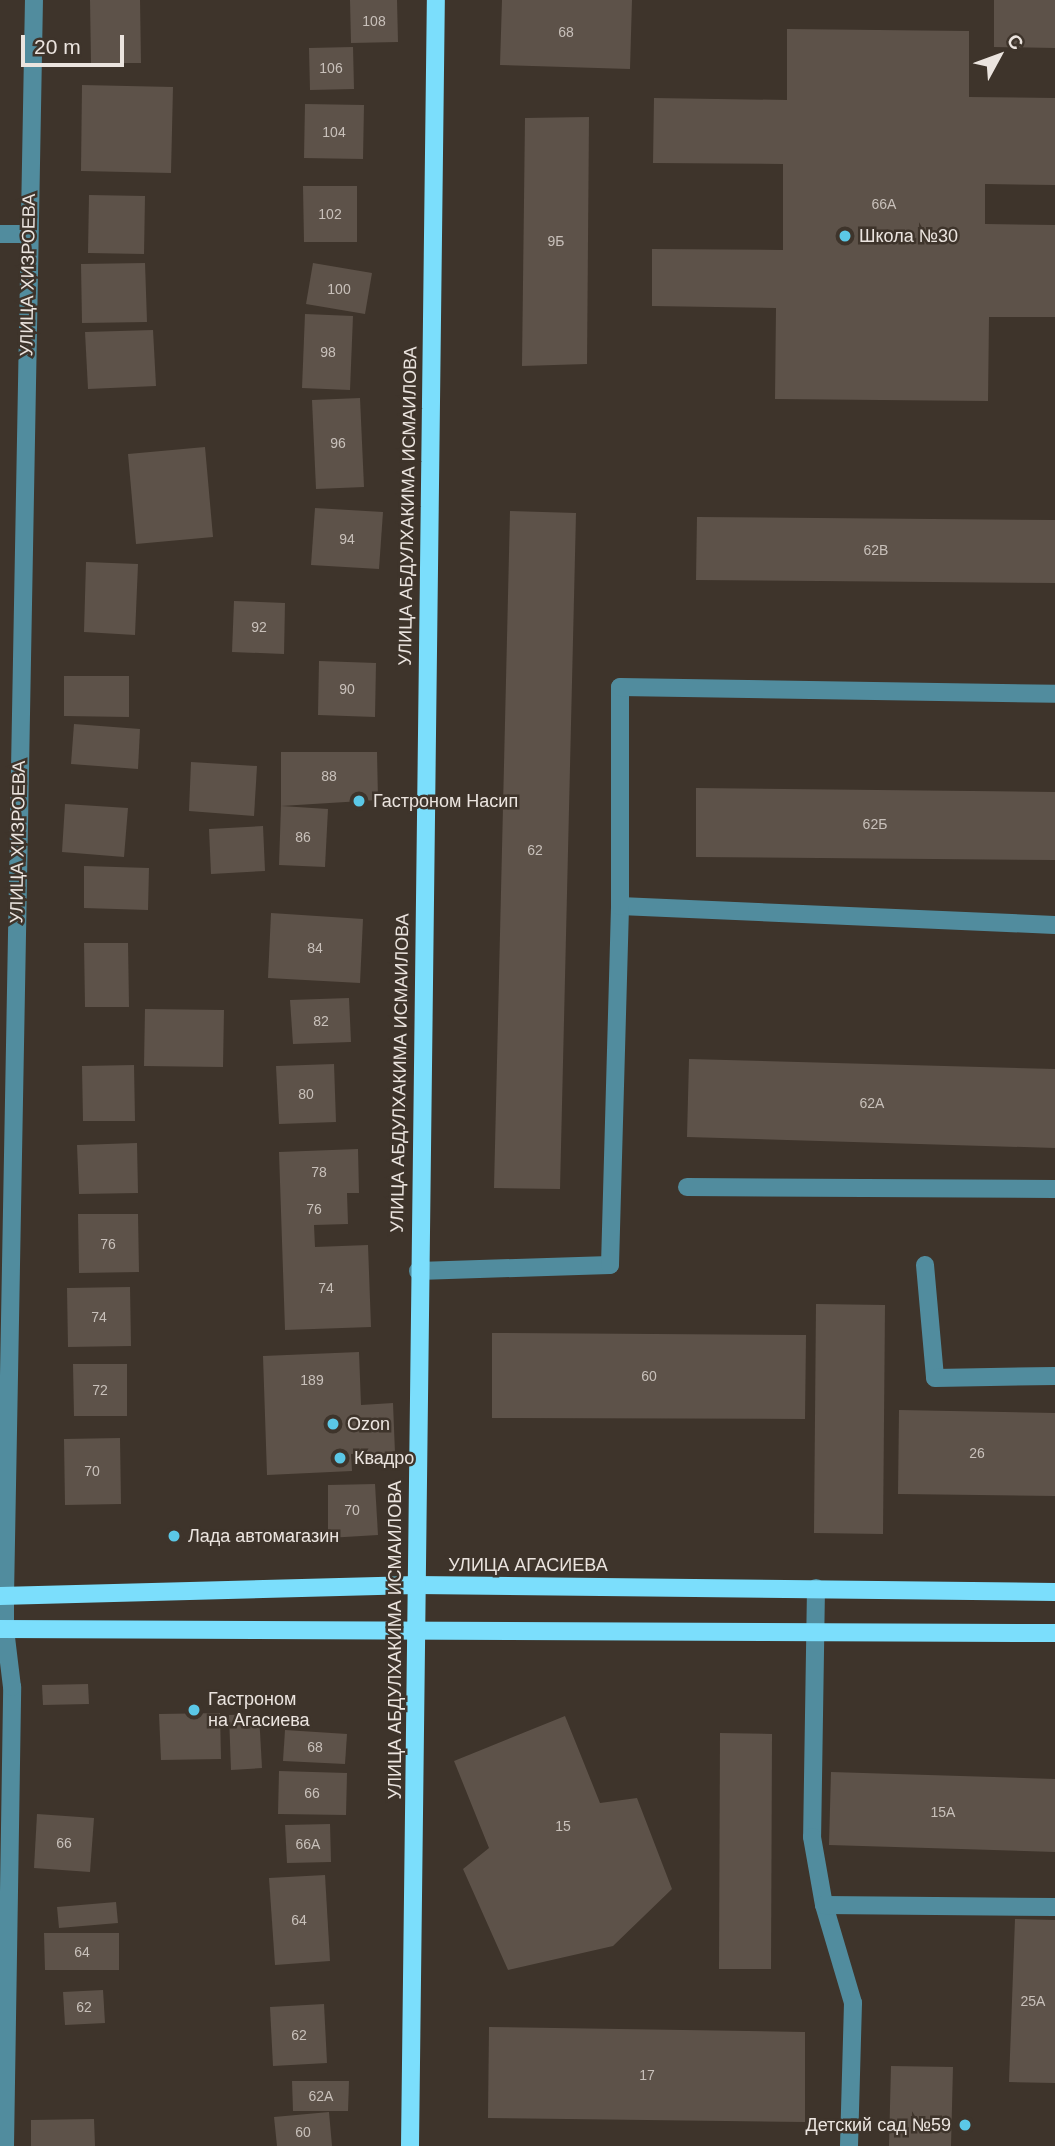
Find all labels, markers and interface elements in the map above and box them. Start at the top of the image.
house number: 108 [362,13,386,29]
scale bar [24,21,128,65]
north arrow [964,21,1034,91]
house number: 68 [558,24,574,40]
text: С [1003,30,1028,54]
text: 20 m [34,35,81,58]
house number: 106 [319,60,343,76]
house number: 104 [322,124,346,140]
street label: УЛИЦА ХИЗРОЕВА [16,193,40,357]
house number: 66А [872,196,896,212]
house number: 102 [318,206,342,222]
place label: Школа №30 [859,225,958,247]
marker: Школа №30 [837,228,853,244]
house number: 9Б [548,233,564,249]
house number: 100 [327,281,351,297]
house number: 98 [320,344,336,360]
street label: УЛИЦА АБДУЛХАКИМА ИСМАИЛОВА [394,346,422,666]
house number: 96 [330,435,346,451]
house number: 94 [339,531,355,547]
house number: 62В [864,542,888,558]
house number: 92 [251,619,267,635]
house number: 90 [339,681,355,697]
street label: УЛИЦА ХИЗРОЕВА [6,760,30,924]
house number: 88 [321,768,337,784]
place label: Гастроном Насип [373,790,518,812]
marker: Гастроном Насип [351,793,367,809]
house number: 62Б [863,816,887,832]
house number: 86 [295,829,311,845]
house number: 62 [527,842,543,858]
street label: УЛИЦА АБДУЛХАКИМА ИСМАИЛОВА [386,913,414,1233]
house number: 84 [307,940,323,956]
house number: 82 [313,1013,329,1029]
house number: 80 [298,1086,314,1102]
house number: 62А [860,1095,884,1111]
house number: 78 [311,1164,327,1180]
house number: 76 [306,1201,322,1217]
house number: 76 [100,1236,116,1252]
house number: 74 [318,1280,334,1296]
house number: 74 [91,1309,107,1325]
house number: 60 [641,1368,657,1384]
house number: 189 [300,1372,324,1388]
house number: 72 [92,1382,108,1398]
place label: Ozon [347,1413,390,1435]
marker: Ozon [325,1416,341,1432]
house number: 26 [969,1445,985,1461]
place label: Квадро [354,1447,414,1469]
marker: Квадро [332,1450,348,1466]
house number: 70 [84,1463,100,1479]
street label: УЛИЦА АБДУЛХАКИМА ИСМАИЛОВА [384,1480,406,1800]
house number: 70 [344,1502,360,1518]
place label: Лада автомагазин [188,1525,339,1547]
marker: Лада автомагазин [166,1528,182,1544]
street label: УЛИЦА АГАСИЕВА [448,1554,608,1576]
place label: Гастроном на Агасиева [208,1689,310,1732]
marker: Гастроном на Агасиева [186,1702,202,1718]
house number: 68 [307,1739,323,1755]
house number: 66 [304,1785,320,1801]
house number: 15А [931,1804,955,1820]
house number: 15 [555,1818,571,1834]
house number: 66 [56,1835,72,1851]
house number: 66А [296,1836,320,1852]
house number: 64 [291,1912,307,1928]
house number: 64 [74,1944,90,1960]
house number: 25А [1021,1993,1045,2009]
house number: 62 [76,1999,92,2015]
house number: 62 [291,2027,307,2043]
house number: 17 [639,2067,655,2083]
house number: 62А [309,2088,333,2104]
place label: Детский сад №59 [806,2114,951,2136]
marker: Детский сад №59 [957,2117,973,2133]
house number: 60 [295,2124,311,2140]

